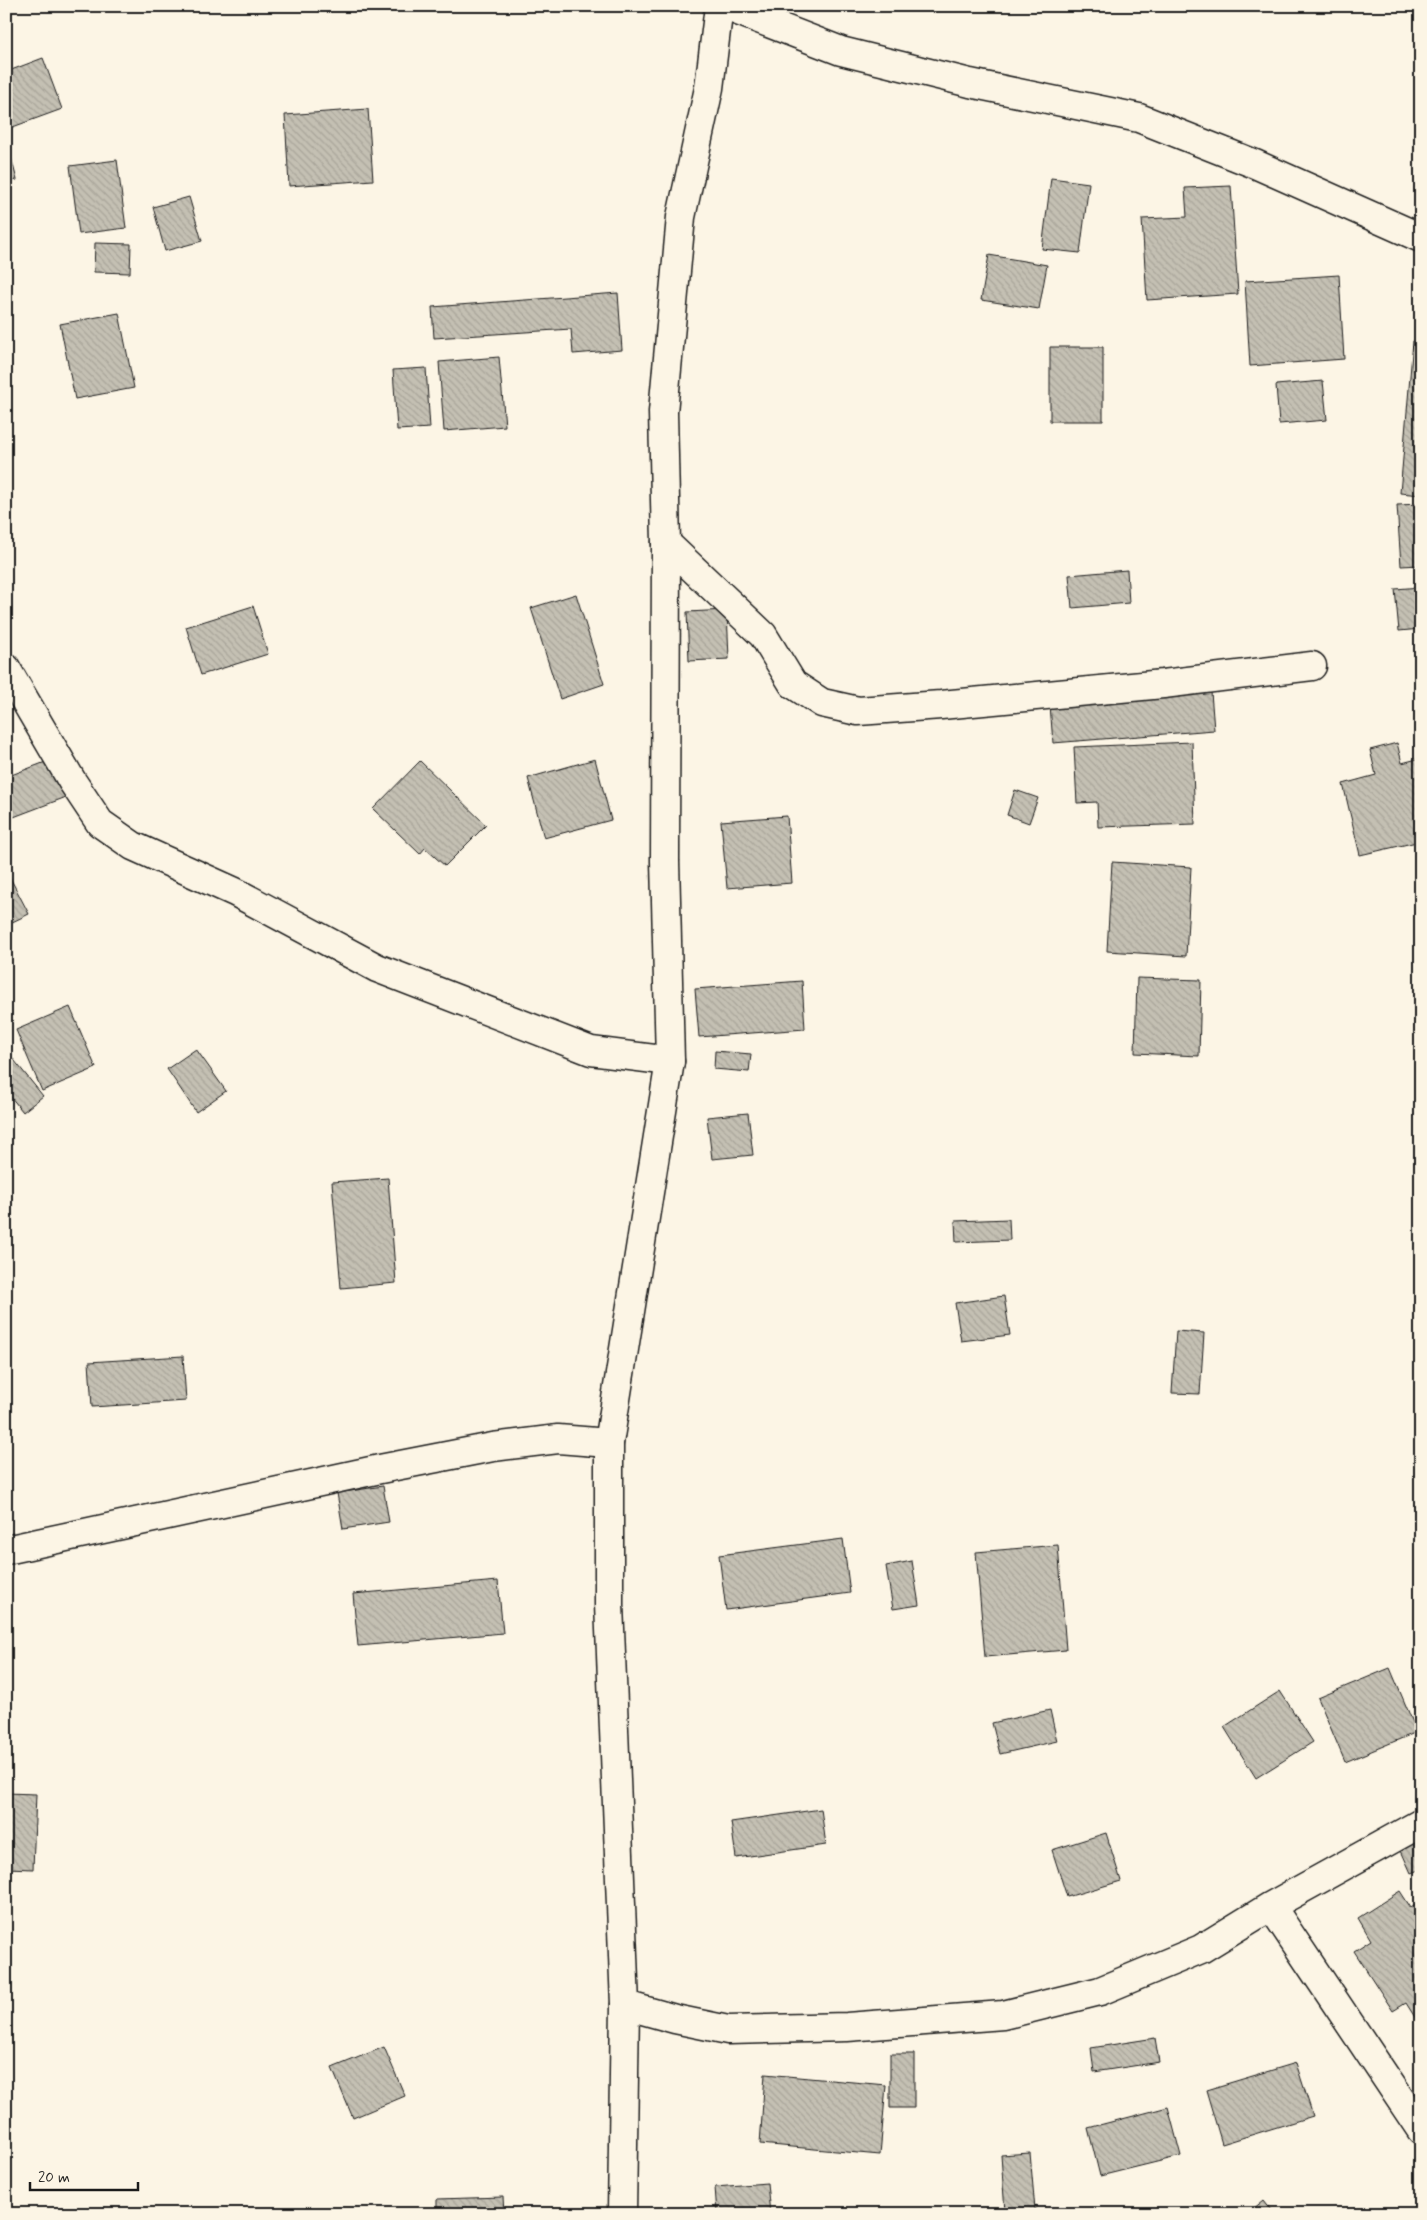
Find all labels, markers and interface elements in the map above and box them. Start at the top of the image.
scale bar [30,2160,138,2192]
text: 20 m [38,2168,70,2188]

